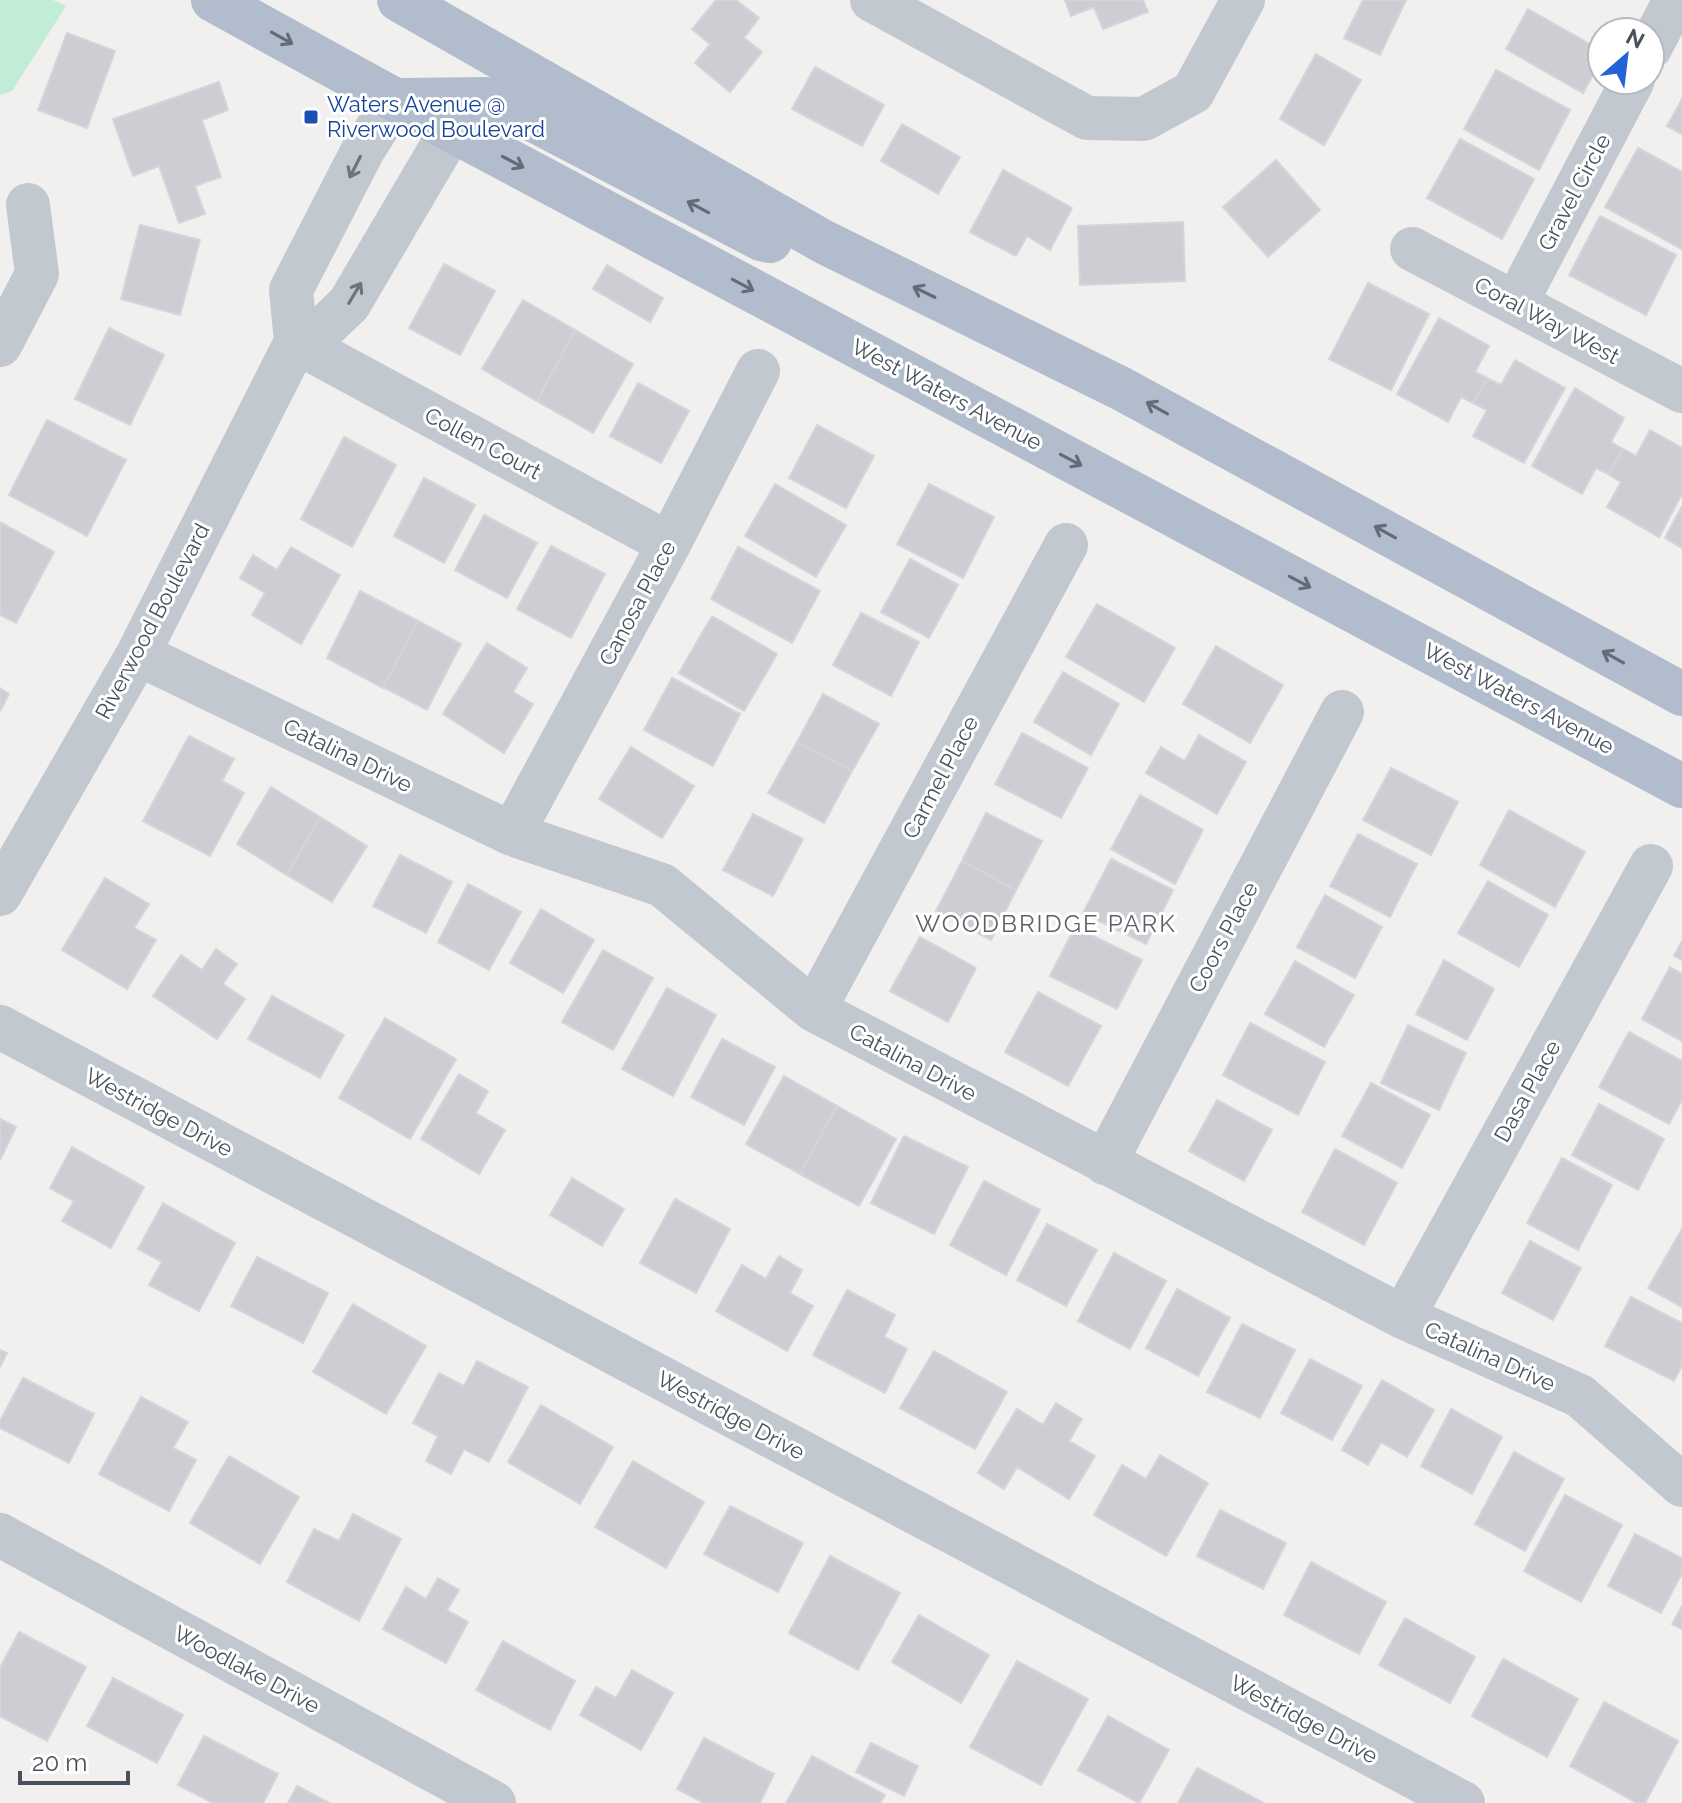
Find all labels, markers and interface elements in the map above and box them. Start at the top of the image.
north arrow [1586,16,1666,96]
text: N [1622,23,1649,54]
one-way arrow [269,30,293,46]
place label: Waters Avenue @ Riverwood Boulevard [327,91,545,142]
marker: Waters Avenue @ Riverwood Boulevard [302,108,320,126]
street label: Gravel Circle [1532,129,1616,255]
one-way arrow [346,154,362,178]
one-way arrow [501,155,525,171]
one-way arrow [687,198,711,214]
street label: Coral Way West [1470,271,1624,369]
one-way arrow [730,277,754,293]
one-way arrow [347,282,363,305]
one-way arrow [913,283,937,299]
street label: West Waters Avenue [847,333,1047,455]
one-way arrow [1145,400,1169,416]
street label: Collen Court [420,402,546,485]
one-way arrow [1058,452,1082,468]
street label: Riverwood Boulevard [89,519,215,723]
one-way arrow [1374,524,1397,540]
street label: Canosa Place [593,536,681,670]
one-way arrow [1288,574,1312,590]
street label: West Waters Avenue [1419,637,1619,759]
one-way arrow [1602,648,1626,664]
street label: Carmel Place [897,711,983,843]
street label: Catalina Drive [279,713,417,797]
street label: Coors Place [1183,877,1263,997]
district label: WOODBRIDGE PARK [915,909,1177,938]
street label: Catalina Drive [845,1018,981,1106]
street label: Dasa Place [1488,1035,1566,1146]
street label: Westridge Drive [81,1062,237,1162]
street label: Catalina Drive [1421,1316,1559,1396]
street label: Westridge Drive [653,1365,809,1465]
street label: Woodlake Drive [170,1620,324,1718]
street label: Westridge Drive [1226,1669,1382,1769]
scale bar [20,1735,128,1785]
text: 20 m [32,1748,87,1777]

